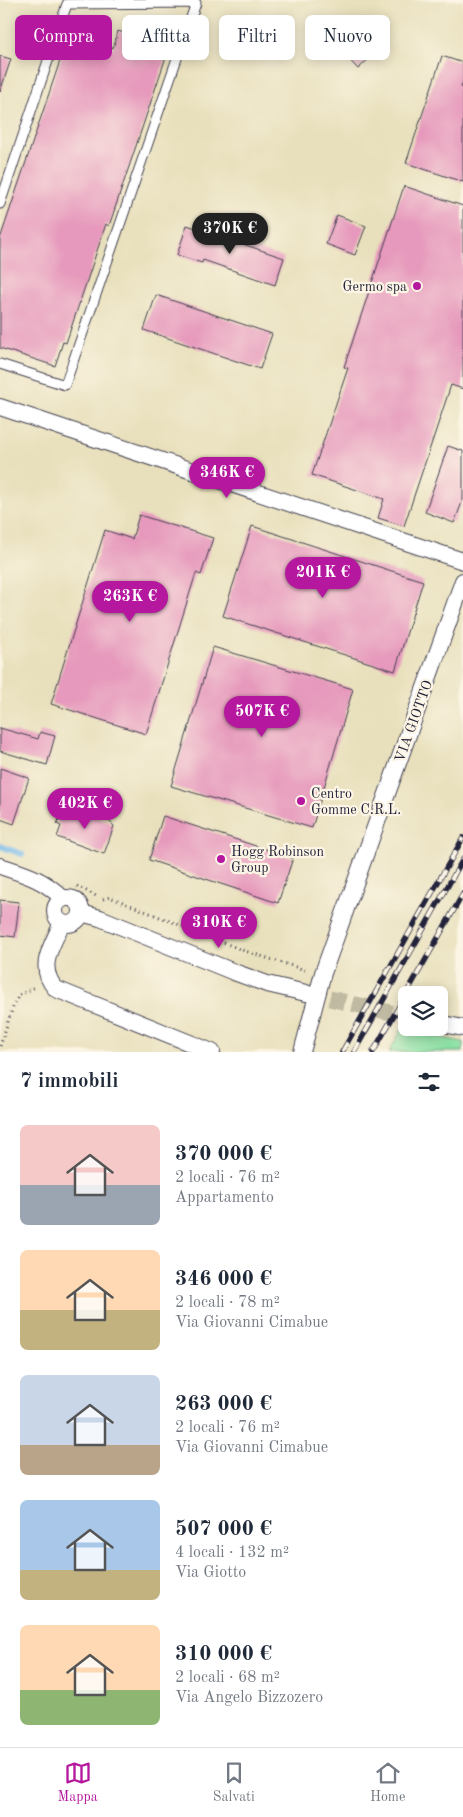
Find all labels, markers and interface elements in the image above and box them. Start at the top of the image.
chip: Compra [15,15,112,60]
chip: Affitta [122,15,209,60]
chip: Filtri [219,15,295,60]
chip: Nuovo [305,15,390,60]
pin: 370K € [189,212,271,255]
text: 370K € [203,221,257,237]
place label: Germo spa [343,280,407,294]
marker: Germo spa [411,280,423,292]
pin: 346K € [186,456,268,499]
text: 346K € [200,465,254,481]
pin: 201K € [282,556,364,599]
text: 201K € [296,565,350,581]
pin: 263K € [89,580,171,623]
text: 263K € [103,589,157,605]
street label: VIA GIOTTO [393,678,435,764]
pin: 507K € [221,696,303,738]
text: 507K € [235,704,289,720]
place label: Centro Gomme C.R.L. [311,787,401,817]
pin: 402K € [44,788,126,830]
marker: Centro Gomme C.R.L. [295,795,307,807]
text: 402K € [58,796,112,812]
place label: Hogg Robinson Group [231,845,325,875]
marker: Hogg Robinson Group [215,853,227,865]
pin: 310K € [178,906,260,949]
text: 310K € [192,915,246,931]
map controls [398,986,448,1036]
button: layers [398,986,448,1036]
icon: filters [415,1068,443,1096]
text: 7 immobili [20,1071,118,1092]
text: 370 000 € [175,1144,272,1165]
icon: home [60,1145,120,1205]
text: 2 locali · 76 m² [175,1170,280,1186]
text: Appartamento [175,1190,274,1206]
text: 346 000 € [175,1269,272,1290]
icon: home [60,1270,120,1330]
text: 2 locali · 78 m² [175,1295,280,1311]
text: Via Giovanni Cimabue [175,1315,328,1331]
text: 263 000 € [175,1394,272,1415]
icon: home [60,1395,120,1455]
text: 2 locali · 76 m² [175,1420,280,1436]
text: Via Giovanni Cimabue [175,1440,328,1456]
text: 507 000 € [175,1519,272,1540]
icon: home [60,1520,120,1580]
text: 4 locali · 132 m² [175,1545,289,1561]
text: Via Giotto [175,1565,246,1581]
text: 310 000 € [175,1644,272,1665]
icon: home [60,1645,120,1705]
text: 2 locali · 68 m² [175,1670,280,1686]
text: Via Angelo Bizzozero [175,1690,323,1706]
tab: Mappa [58,1759,98,1806]
tab: Salvati [213,1759,255,1806]
tab: Home [370,1759,405,1806]

